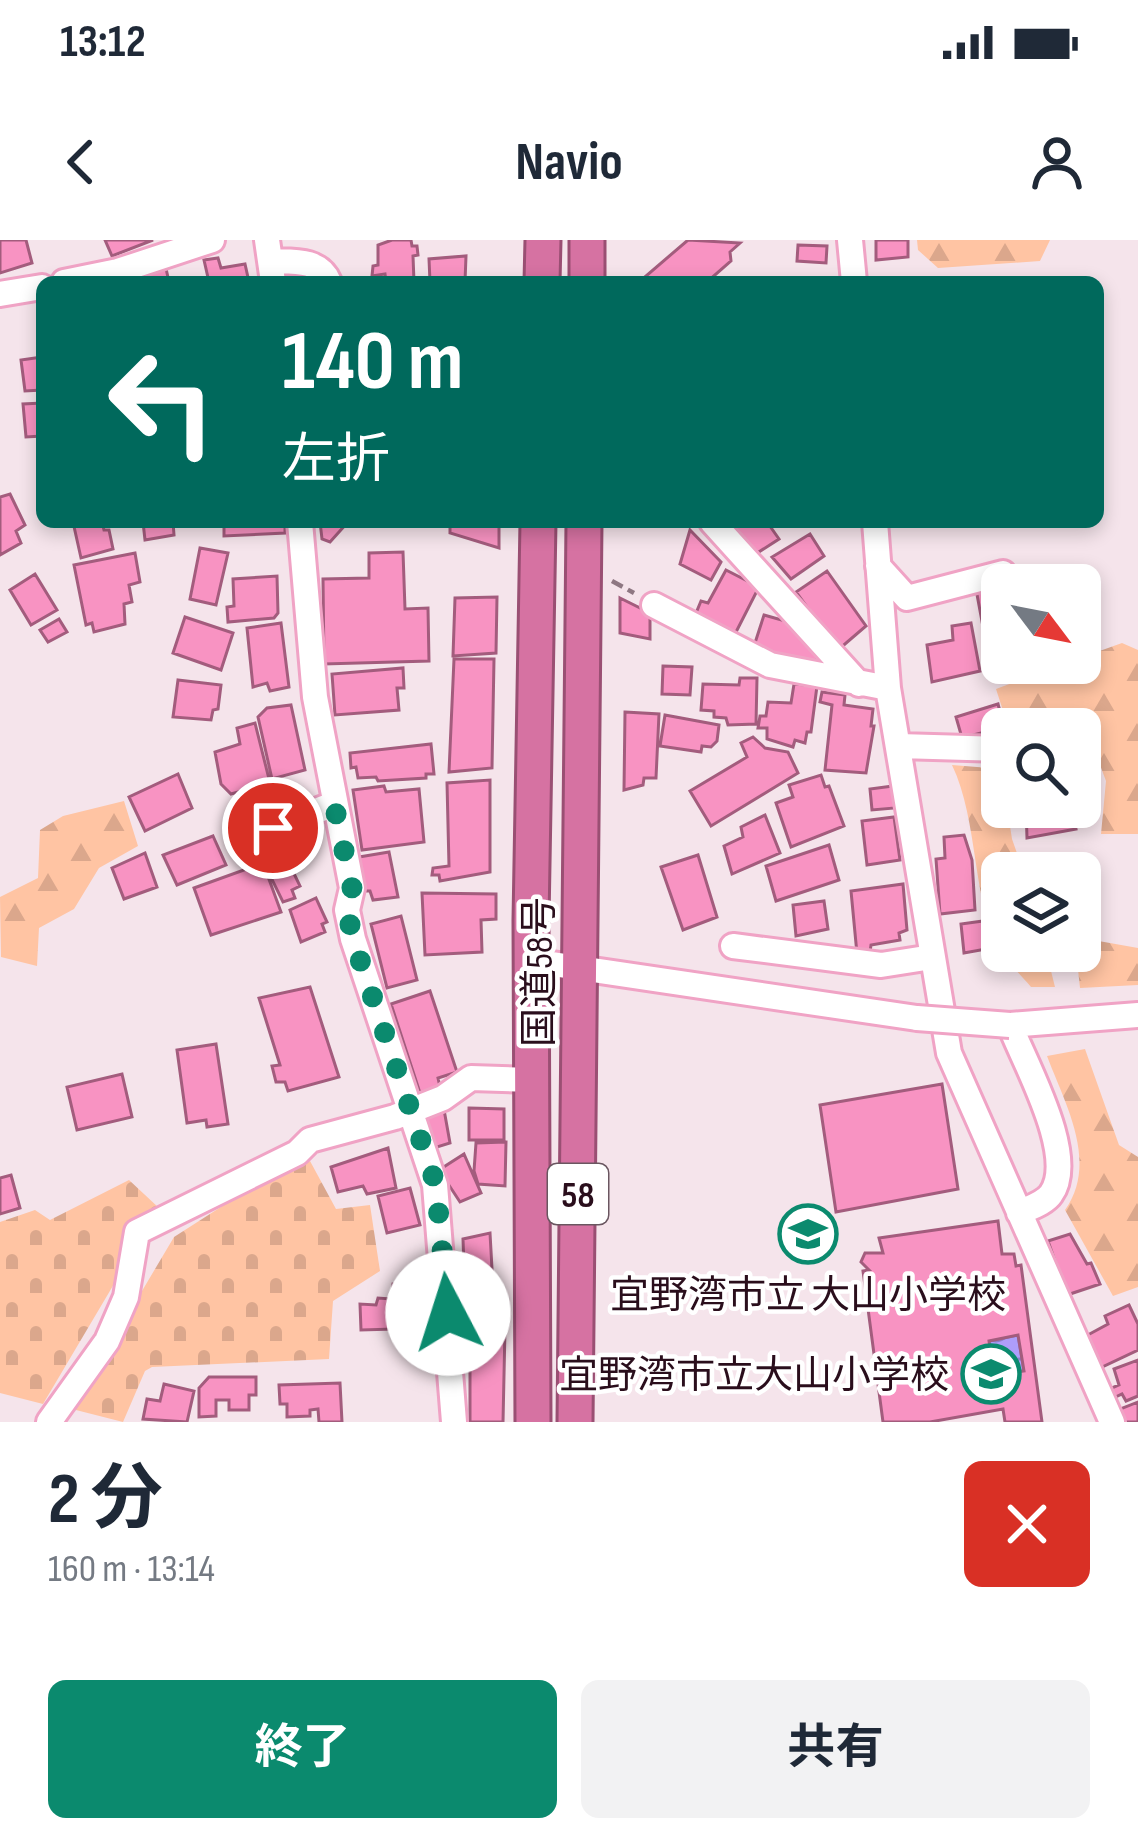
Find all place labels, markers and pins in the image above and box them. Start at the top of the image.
pin [222,777,324,879]
school or university icon: 宜野湾市立 大山小学校 [777,1203,839,1265]
place label: 宜野湾市立 大山小学校 [610,1273,1006,1320]
school or university icon: 宜野湾市立大山小学校 [960,1343,1022,1405]
place label: 宜野湾市立大山小学校 [559,1353,949,1400]

